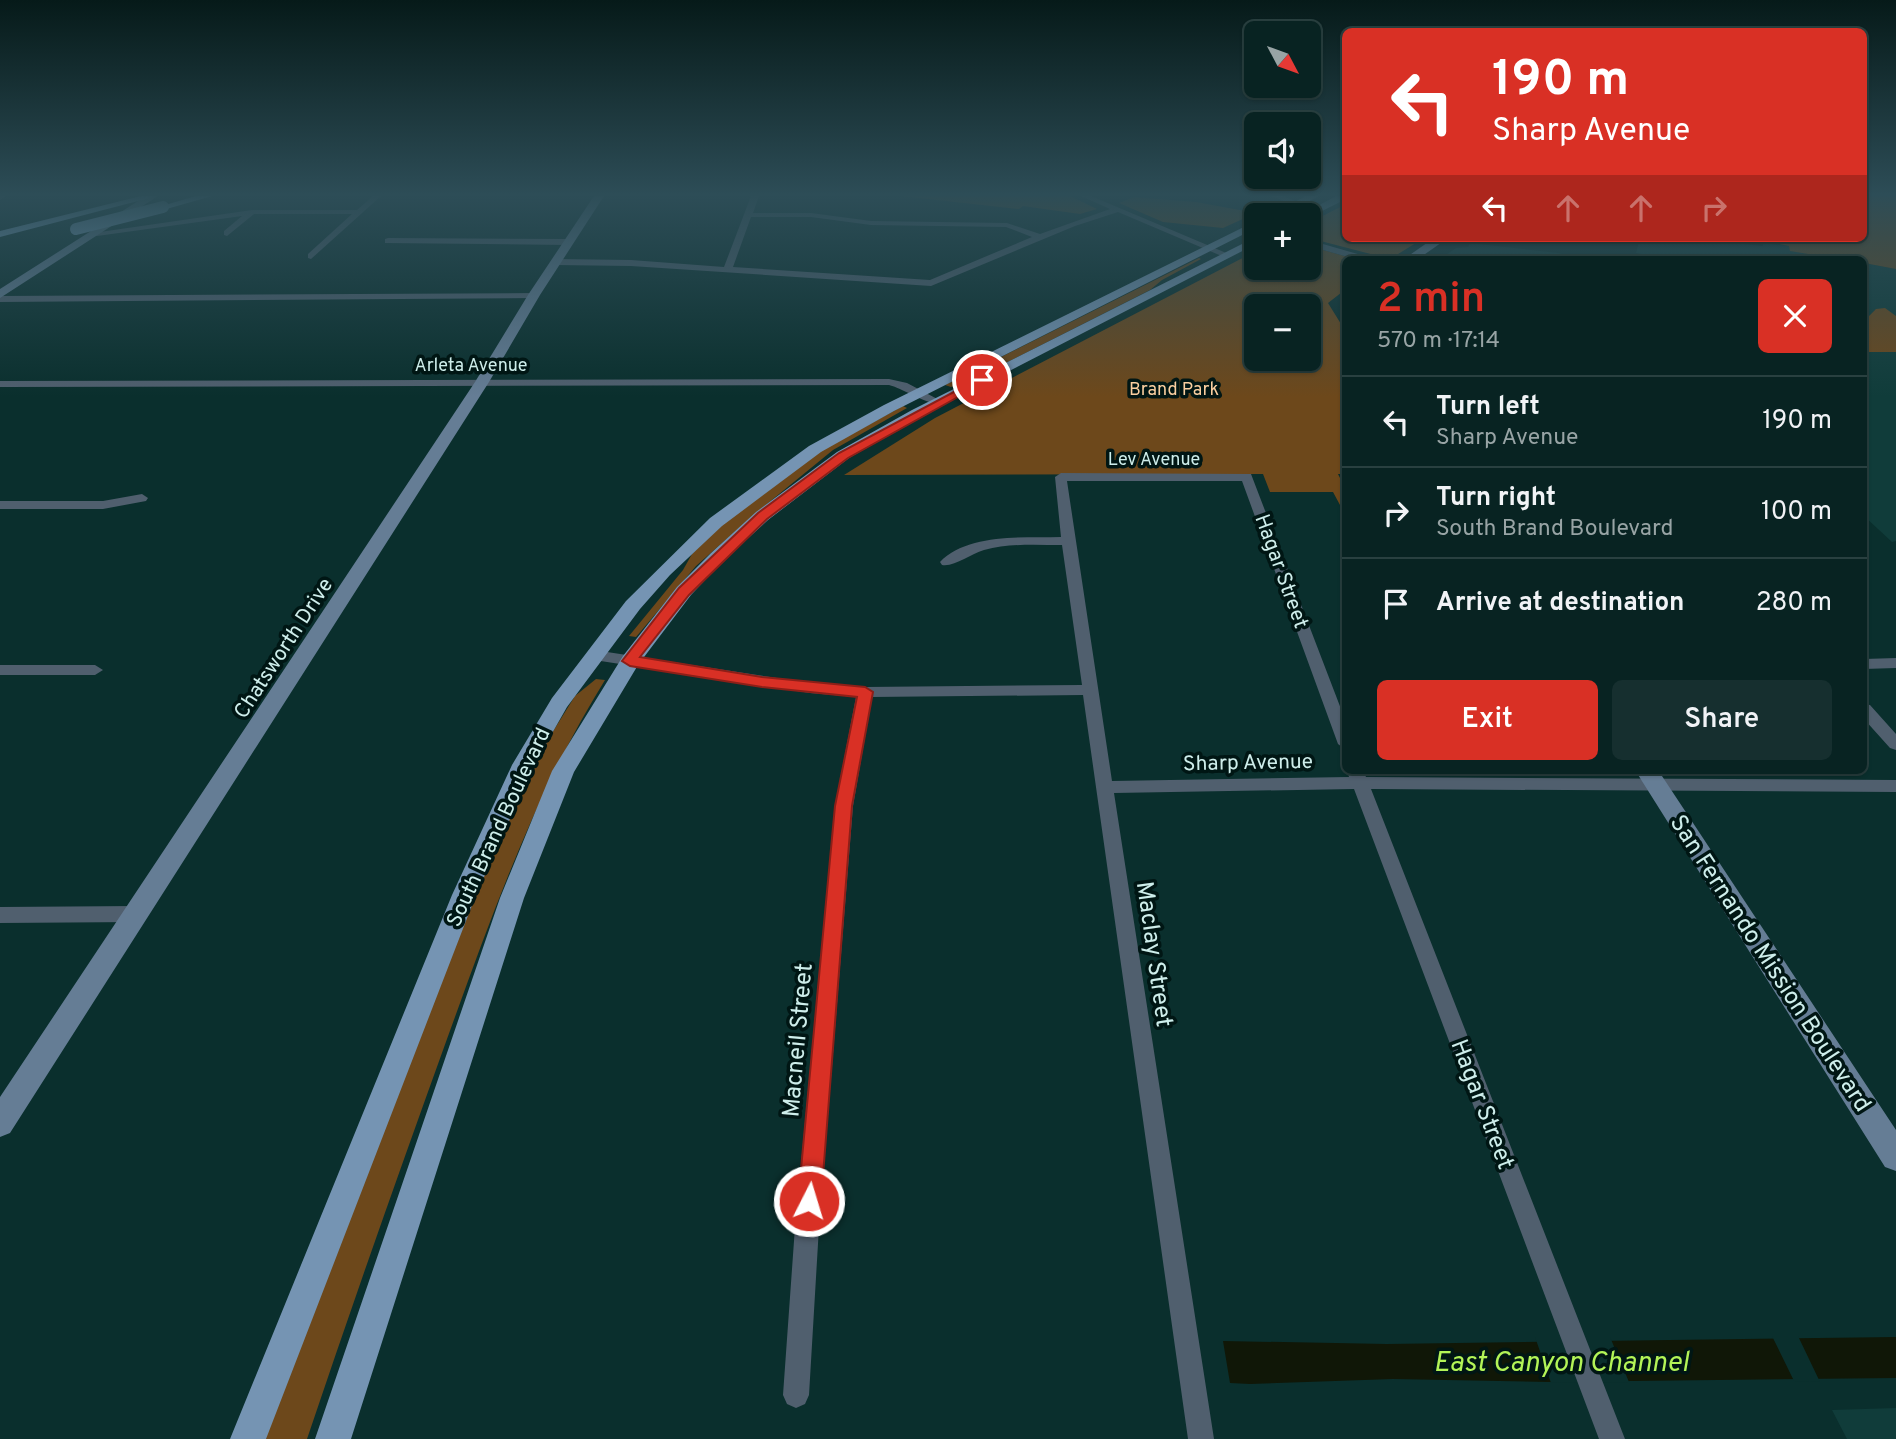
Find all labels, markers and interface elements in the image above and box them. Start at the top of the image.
north arrow [1244,21,1321,98]
map controls [1244,21,1321,371]
text: 190 m [1492,51,1629,113]
icon: left [1377,56,1468,147]
button: sound [1244,112,1321,189]
text: Sharp Avenue [1492,112,1690,152]
icon: left [1476,189,1514,227]
icon: ahead [1549,189,1587,227]
icon: ahead [1622,189,1660,227]
icon: right [1695,189,1733,227]
button: + [1244,203,1321,280]
text: 2 min [1377,274,1485,327]
button: close [1758,279,1832,353]
button: − [1244,294,1321,371]
text: 570 m · 17:14 [1377,327,1500,356]
pin [952,350,1012,410]
street label: Arleta Avenue [414,355,528,378]
icon: arrive [963,361,1001,399]
park label: Brand Park [1129,379,1219,402]
text: Turn left [1436,391,1540,424]
icon: left [1377,403,1415,441]
text: 190 m [1762,405,1832,438]
text: Sharp Avenue [1436,424,1578,453]
street label: Lev Avenue [1108,449,1200,472]
text: Turn right [1436,482,1556,515]
icon: right [1377,494,1415,532]
text: 100 m [1761,496,1832,529]
street label: Hagar Street [1247,511,1314,632]
text: South Brand Boulevard [1436,515,1673,544]
street label: Chatsworth Drive [229,573,340,724]
icon: arrive [1377,585,1415,623]
text: Arrive at destination [1436,587,1684,620]
text: 280 m [1756,587,1832,620]
button: Exit [1377,680,1598,760]
button: Share [1612,680,1832,760]
street label: South Brand Boulevard [441,724,557,932]
street label: Sharp Avenue [1183,749,1313,778]
street label: San Fernando Mission Boulevard [1662,810,1877,1118]
street label: Maclay Street [1128,879,1178,1029]
street label: Macneil Street [777,962,821,1118]
street label: Hagar Street [1443,1036,1520,1174]
position arrow [772,1164,846,1238]
water label: East Canyon Channel [1433,1346,1690,1382]

